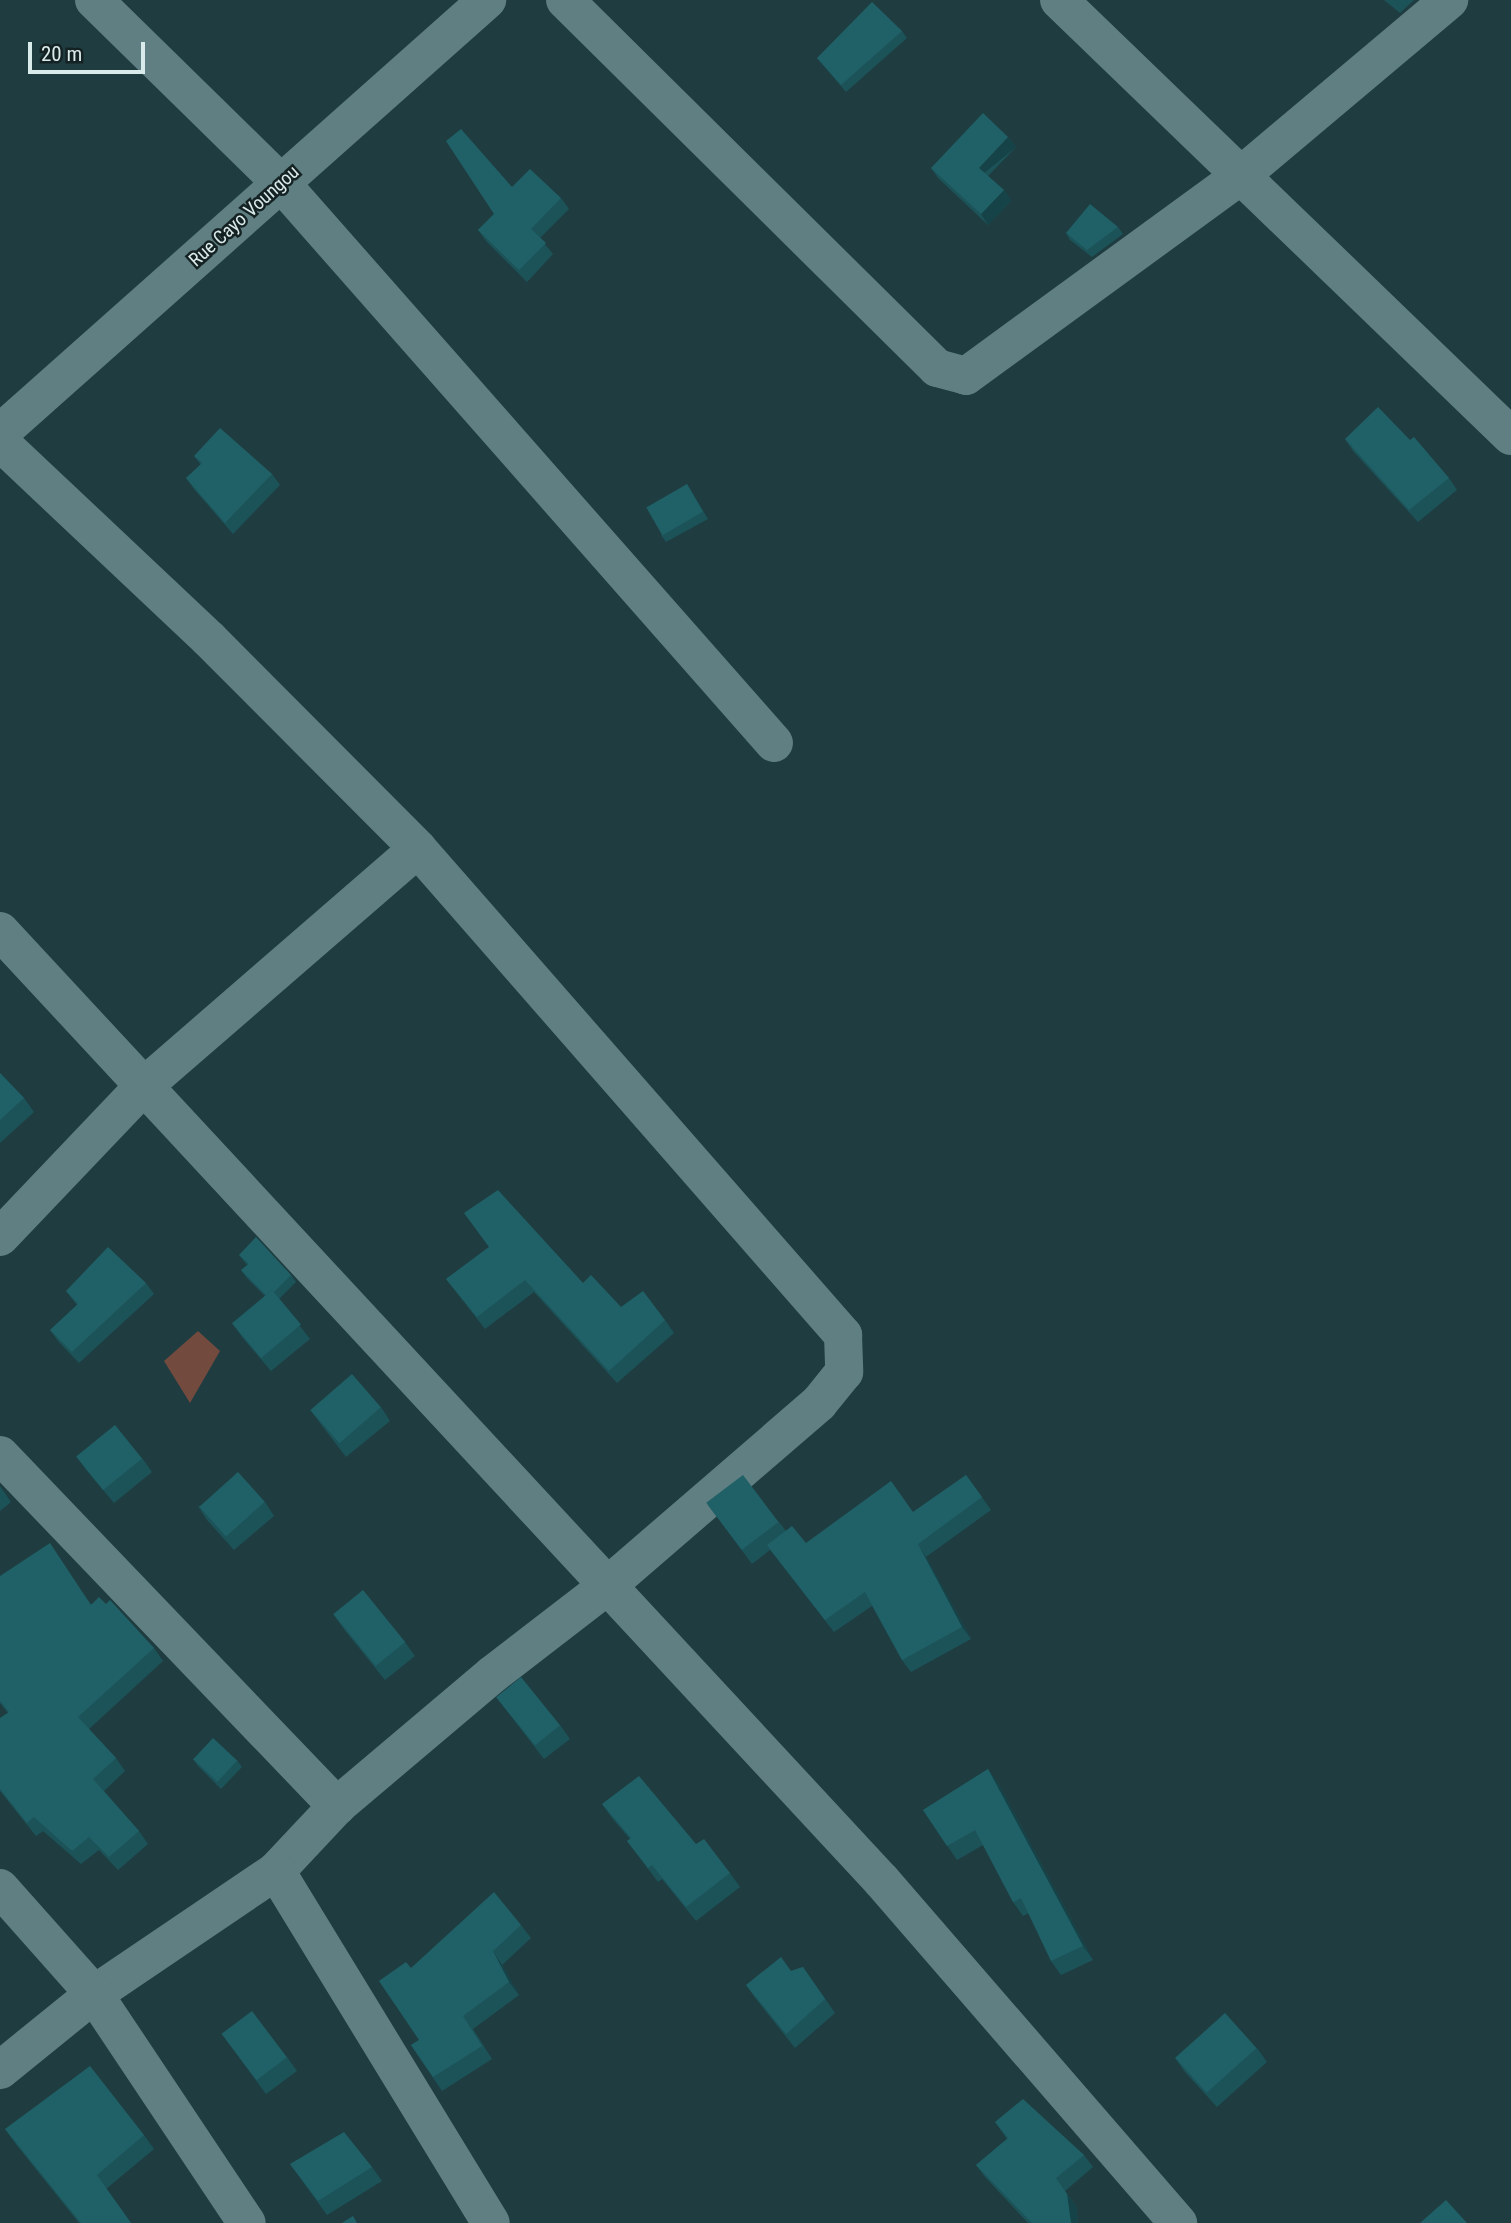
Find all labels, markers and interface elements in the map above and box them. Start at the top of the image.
scale bar [32,28,149,72]
text: 20 m [41,42,82,66]
street label: Rue Cayo Voungou [184,161,304,271]

